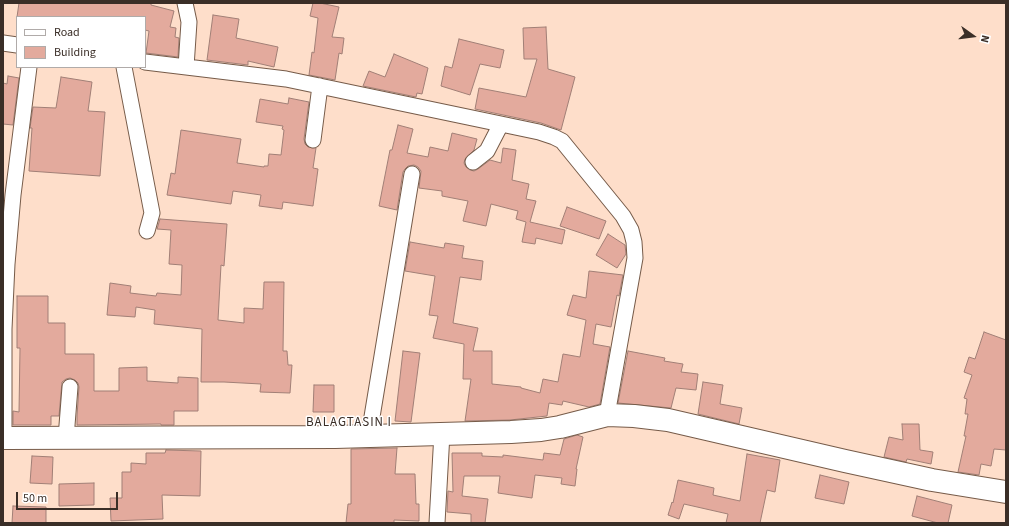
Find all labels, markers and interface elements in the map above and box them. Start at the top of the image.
legend [16,16,146,68]
north arrow [953,16,993,56]
text: Road [54,24,80,41]
text: N [977,34,993,44]
text: Building [54,44,96,61]
district label: BALAGTASIN I [306,415,392,431]
scale bar [18,484,120,510]
text: 50 m [23,490,47,507]

